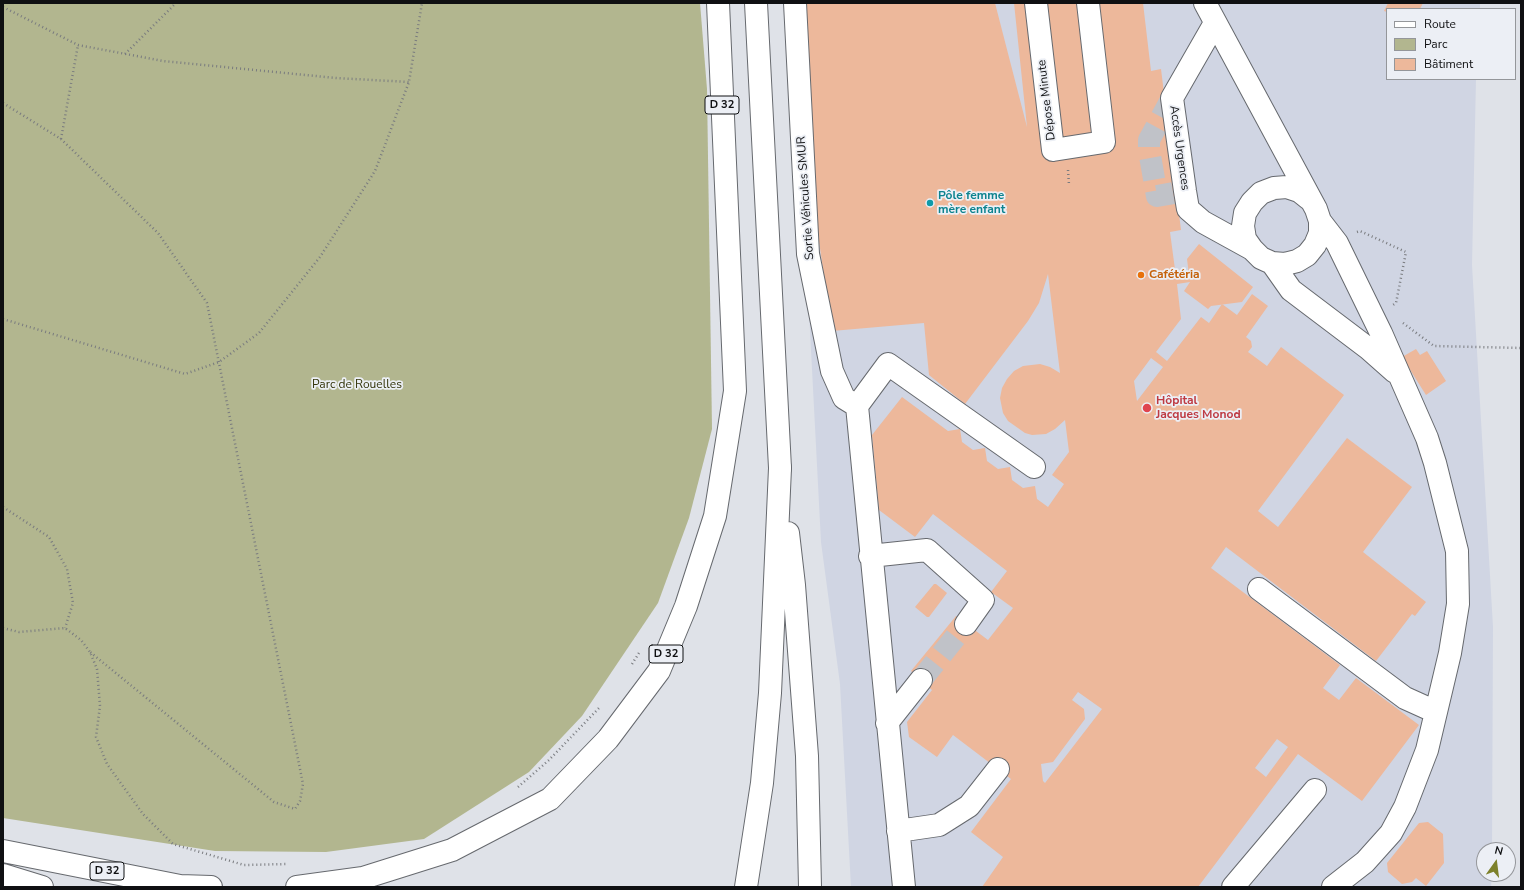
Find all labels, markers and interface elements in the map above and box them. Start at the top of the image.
legend [1386,8,1516,80]
text: Route [1424,16,1456,32]
text: Parc [1424,36,1447,52]
text: Bâtiment [1424,56,1473,72]
street label: Dépose Minute [1035,59,1059,141]
road number: D 32 [705,96,739,114]
street label: Accès Urgences [1166,105,1192,191]
street label: Sortie Véhicules SMUR [794,136,818,260]
place label: Pôle femme mère enfant [938,189,1005,217]
marker: Pôle femme mère enfant [925,198,935,208]
place label: Cafétéria [1149,268,1200,282]
marker: Cafétéria [1136,270,1146,280]
park label: Parc de Rouelles [312,378,402,392]
place label: Hôpital Jacques Monod [1156,394,1241,422]
marker: Hôpital Jacques Monod [1141,402,1153,414]
road number: D 32 [649,645,683,663]
north arrow [1476,842,1516,882]
text: N [1493,843,1505,859]
road number: D 32 [90,862,124,880]

